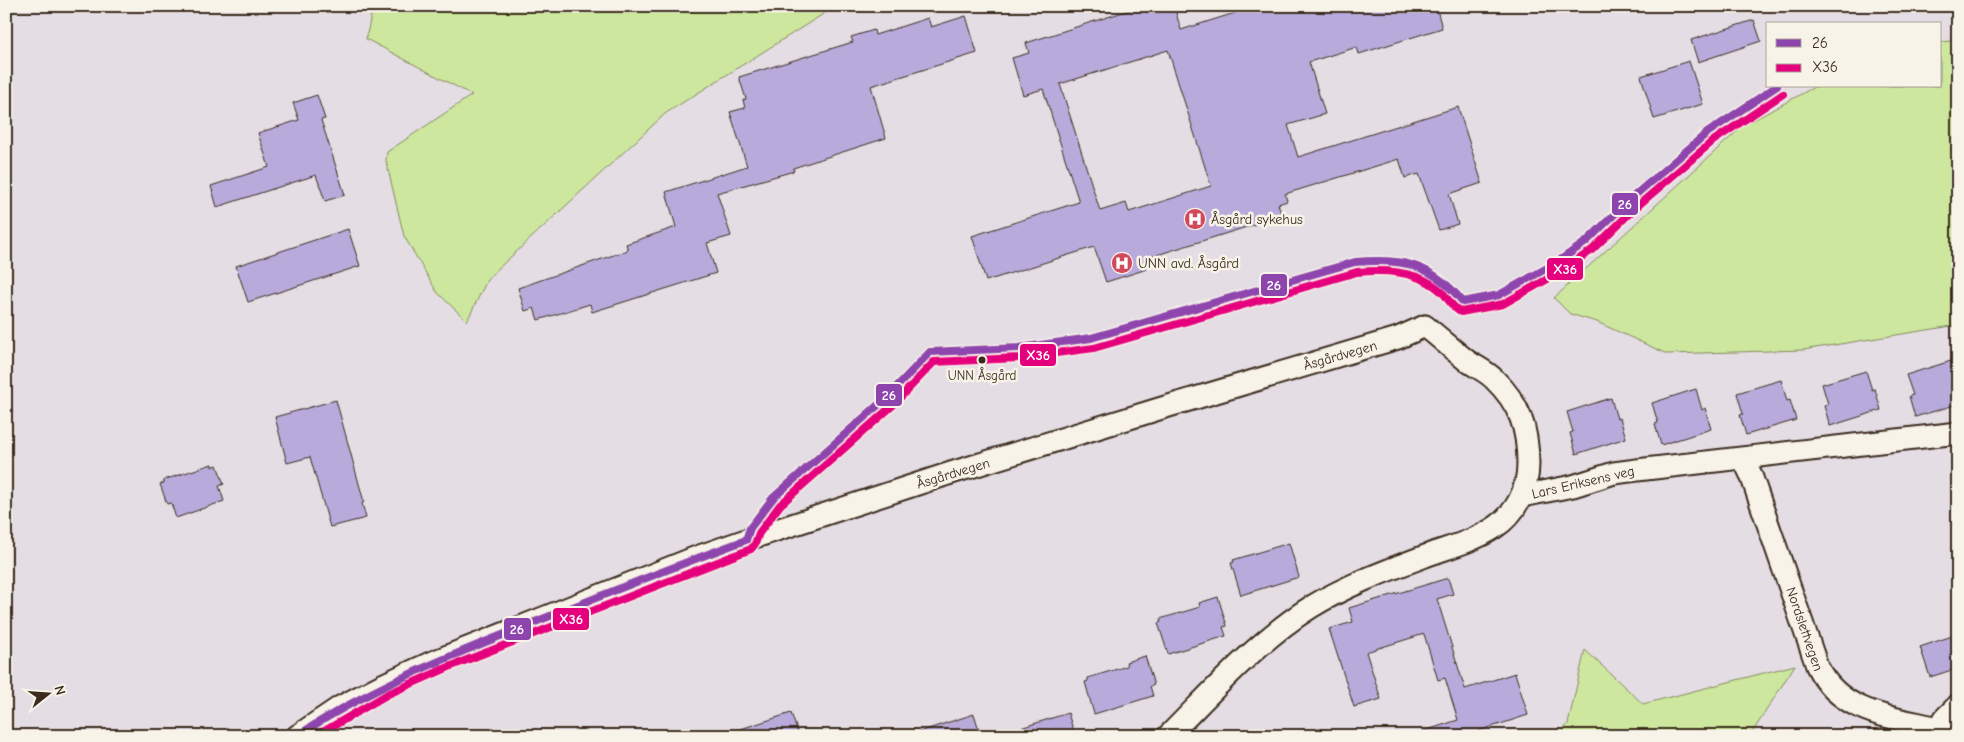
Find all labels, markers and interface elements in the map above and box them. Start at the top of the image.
legend [1766,22,1942,88]
text: 26 [1812,34,1828,52]
text: X36 [1812,58,1838,76]
line badge: 26 [1611,192,1639,216]
text: 26 [1618,196,1632,213]
hospital icon: Åsgård sykehus [1183,207,1207,231]
place label: Åsgård sykehus [1211,211,1303,228]
hospital icon: UNN avd. Åsgård [1110,251,1134,275]
place label: UNN avd. Åsgård [1138,255,1239,272]
line badge: X36 [1546,257,1584,281]
text: X36 [1553,261,1577,278]
line badge: 26 [1260,273,1288,297]
text: 26 [1267,277,1281,294]
street label: Åsgårdvegen [1301,337,1379,374]
line badge: X36 [1019,343,1057,367]
text: X36 [1026,347,1050,364]
marker: UNN Åsgård [977,355,987,365]
place label: UNN Åsgård [948,367,1016,383]
line badge: 26 [875,383,903,407]
text: 26 [882,387,896,404]
street label: Åsgårdvegen [914,454,992,493]
street label: Lars Eriksens veg [1530,462,1636,503]
street label: Nordslettvegen [1782,585,1827,673]
line badge: X36 [552,607,590,631]
text: X36 [559,611,583,628]
line badge: 26 [503,617,532,641]
text: 26 [510,621,524,638]
north arrow [22,670,72,720]
text: N [50,683,69,697]

